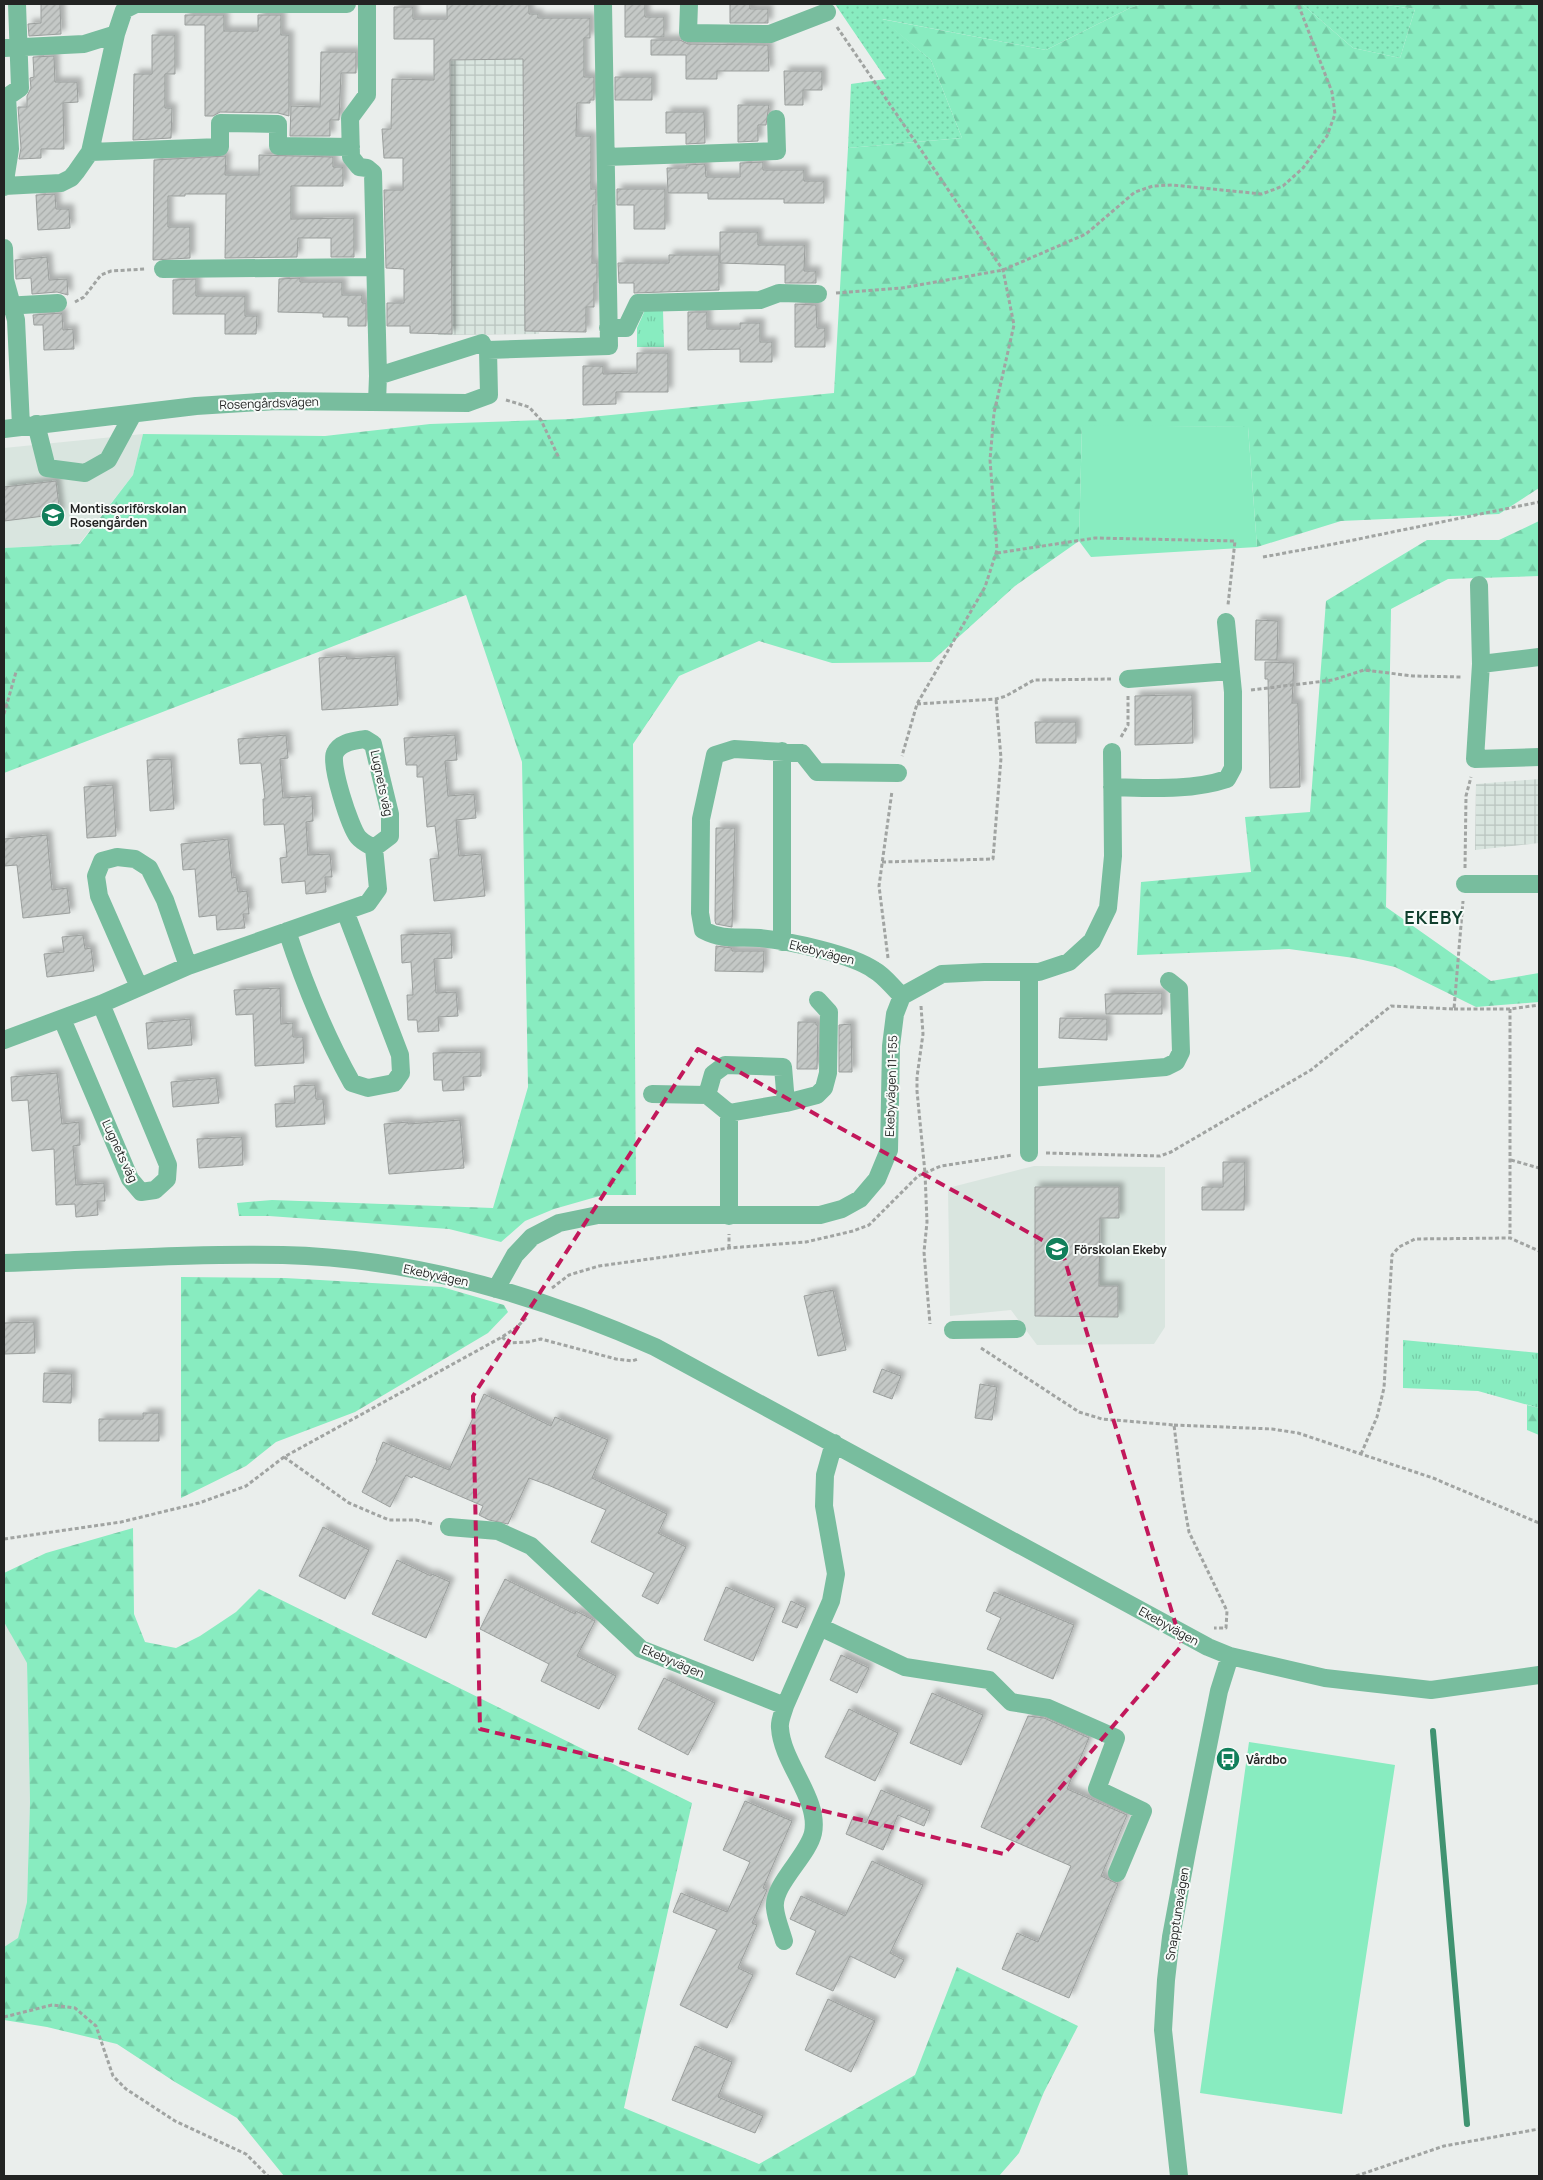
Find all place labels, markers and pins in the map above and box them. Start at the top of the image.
place label: Montissoriförskolan Rosengården [70,500,187,531]
school or university icon: Montissoriförskolan Rosengården [40,502,66,528]
school or university icon: Förskolan Ekeby [1044,1236,1070,1262]
place label: Förskolan Ekeby [1074,1241,1167,1258]
bus stop icon: Vårdbo [1215,1746,1241,1772]
place label: Vårdbo [1246,1751,1287,1768]

